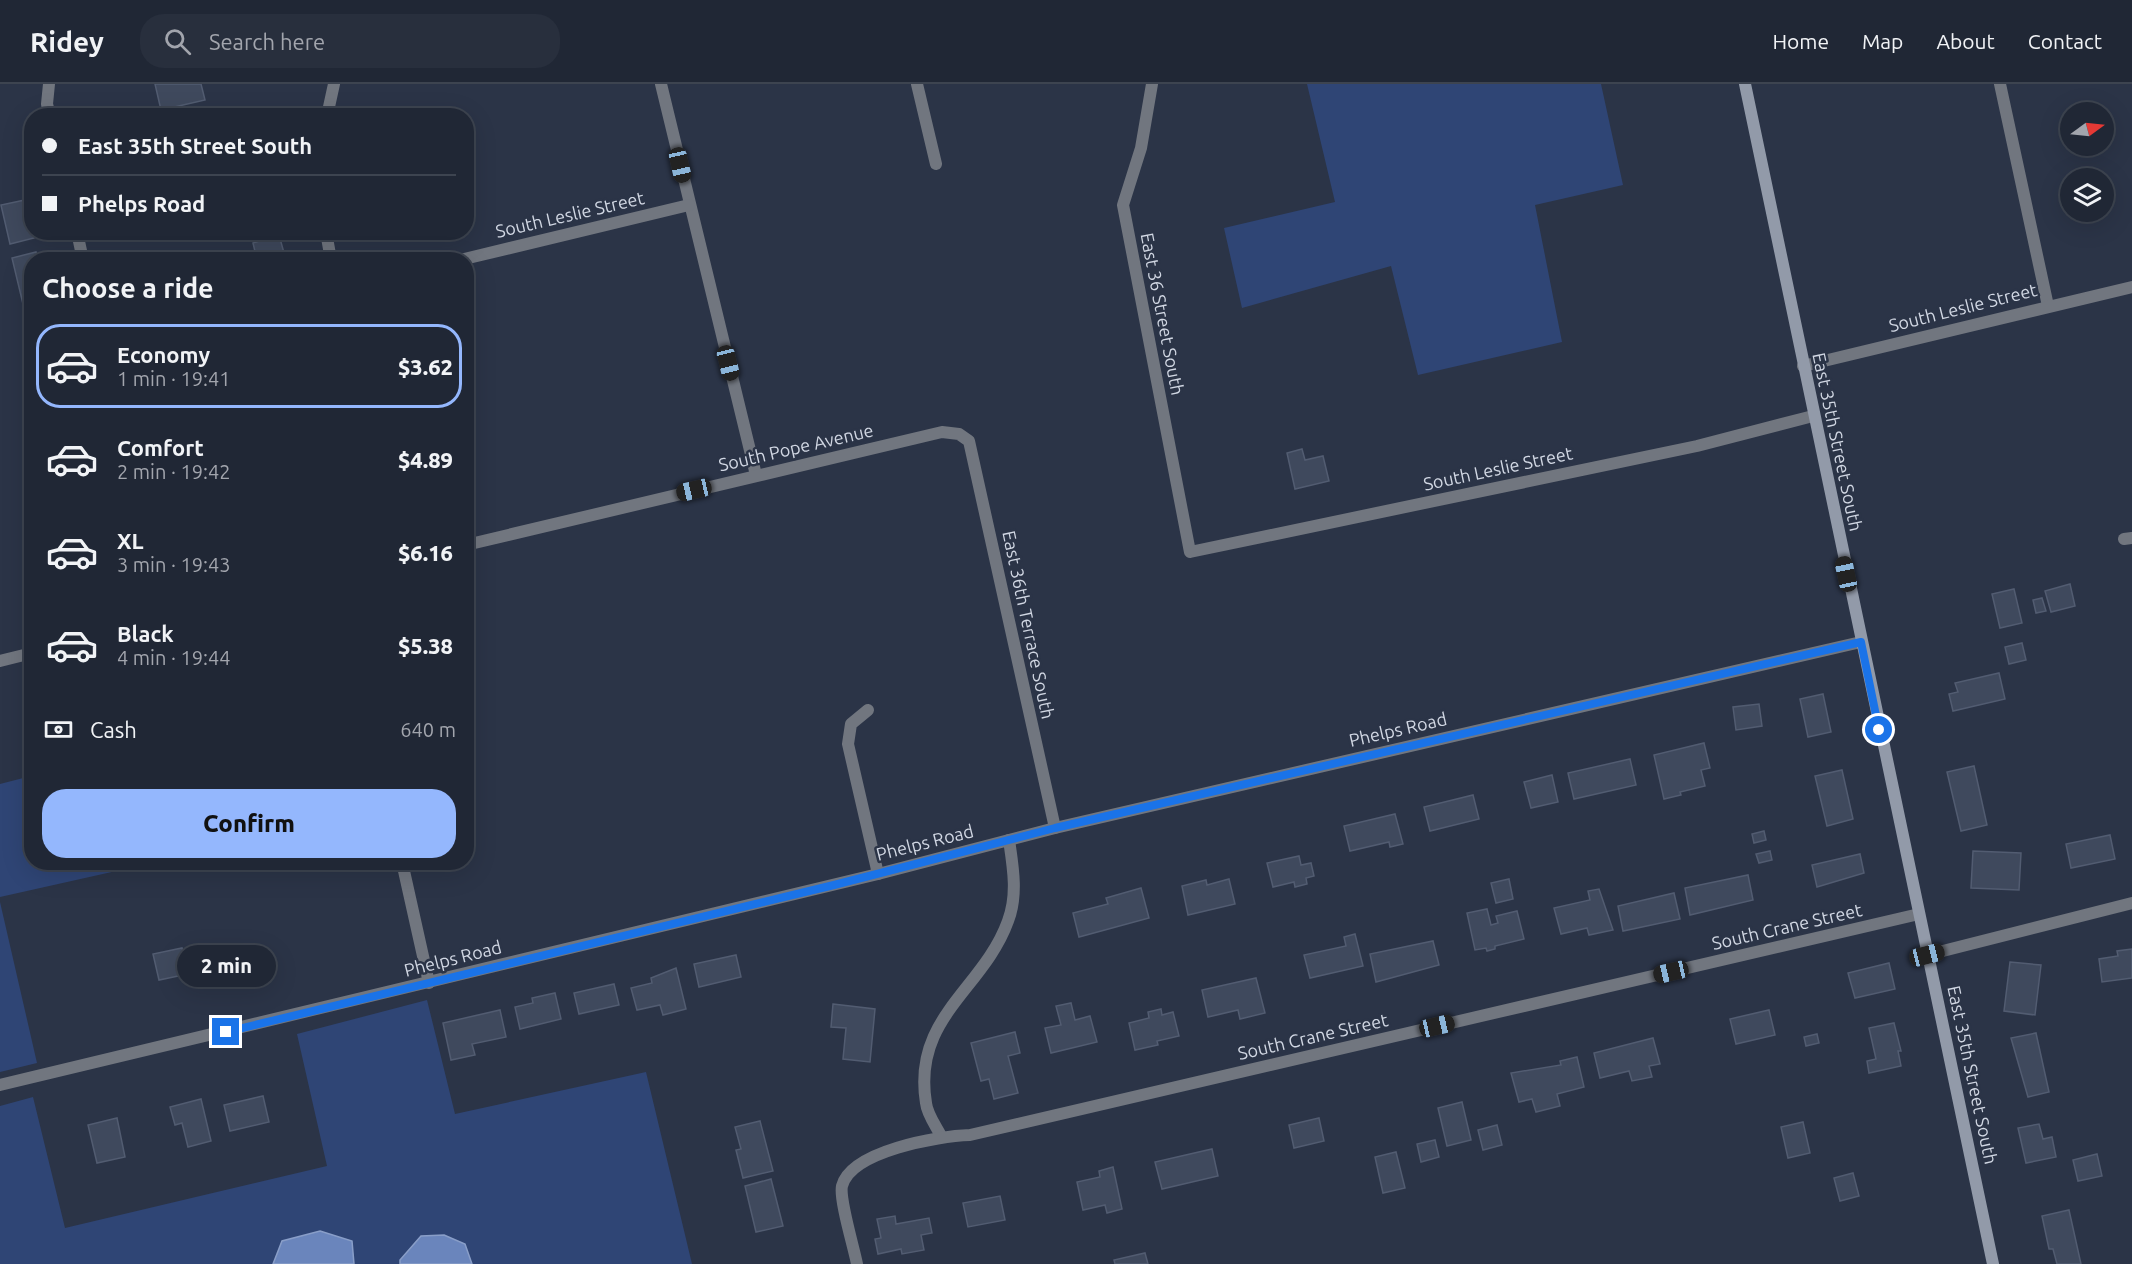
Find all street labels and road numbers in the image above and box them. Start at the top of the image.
street label: South Leslie Street [493,187,646,241]
street label: East 36 Street South [1137,231,1189,397]
street label: South Leslie Street [1887,279,2039,335]
street label: East 35th Street South [1809,351,1867,533]
street label: South Pope Avenue [717,420,875,475]
street label: South Leslie Street [1421,442,1574,494]
street label: East 36th Terrace South [999,529,1059,721]
street label: Phelps Road [1347,708,1449,750]
street label: Phelps Road [874,820,976,864]
street label: South Crane Street [1710,899,1864,953]
street label: Phelps Road [402,936,504,980]
street label: East 35th Street South [1944,984,2002,1166]
street label: South Crane Street [1236,1009,1390,1063]

